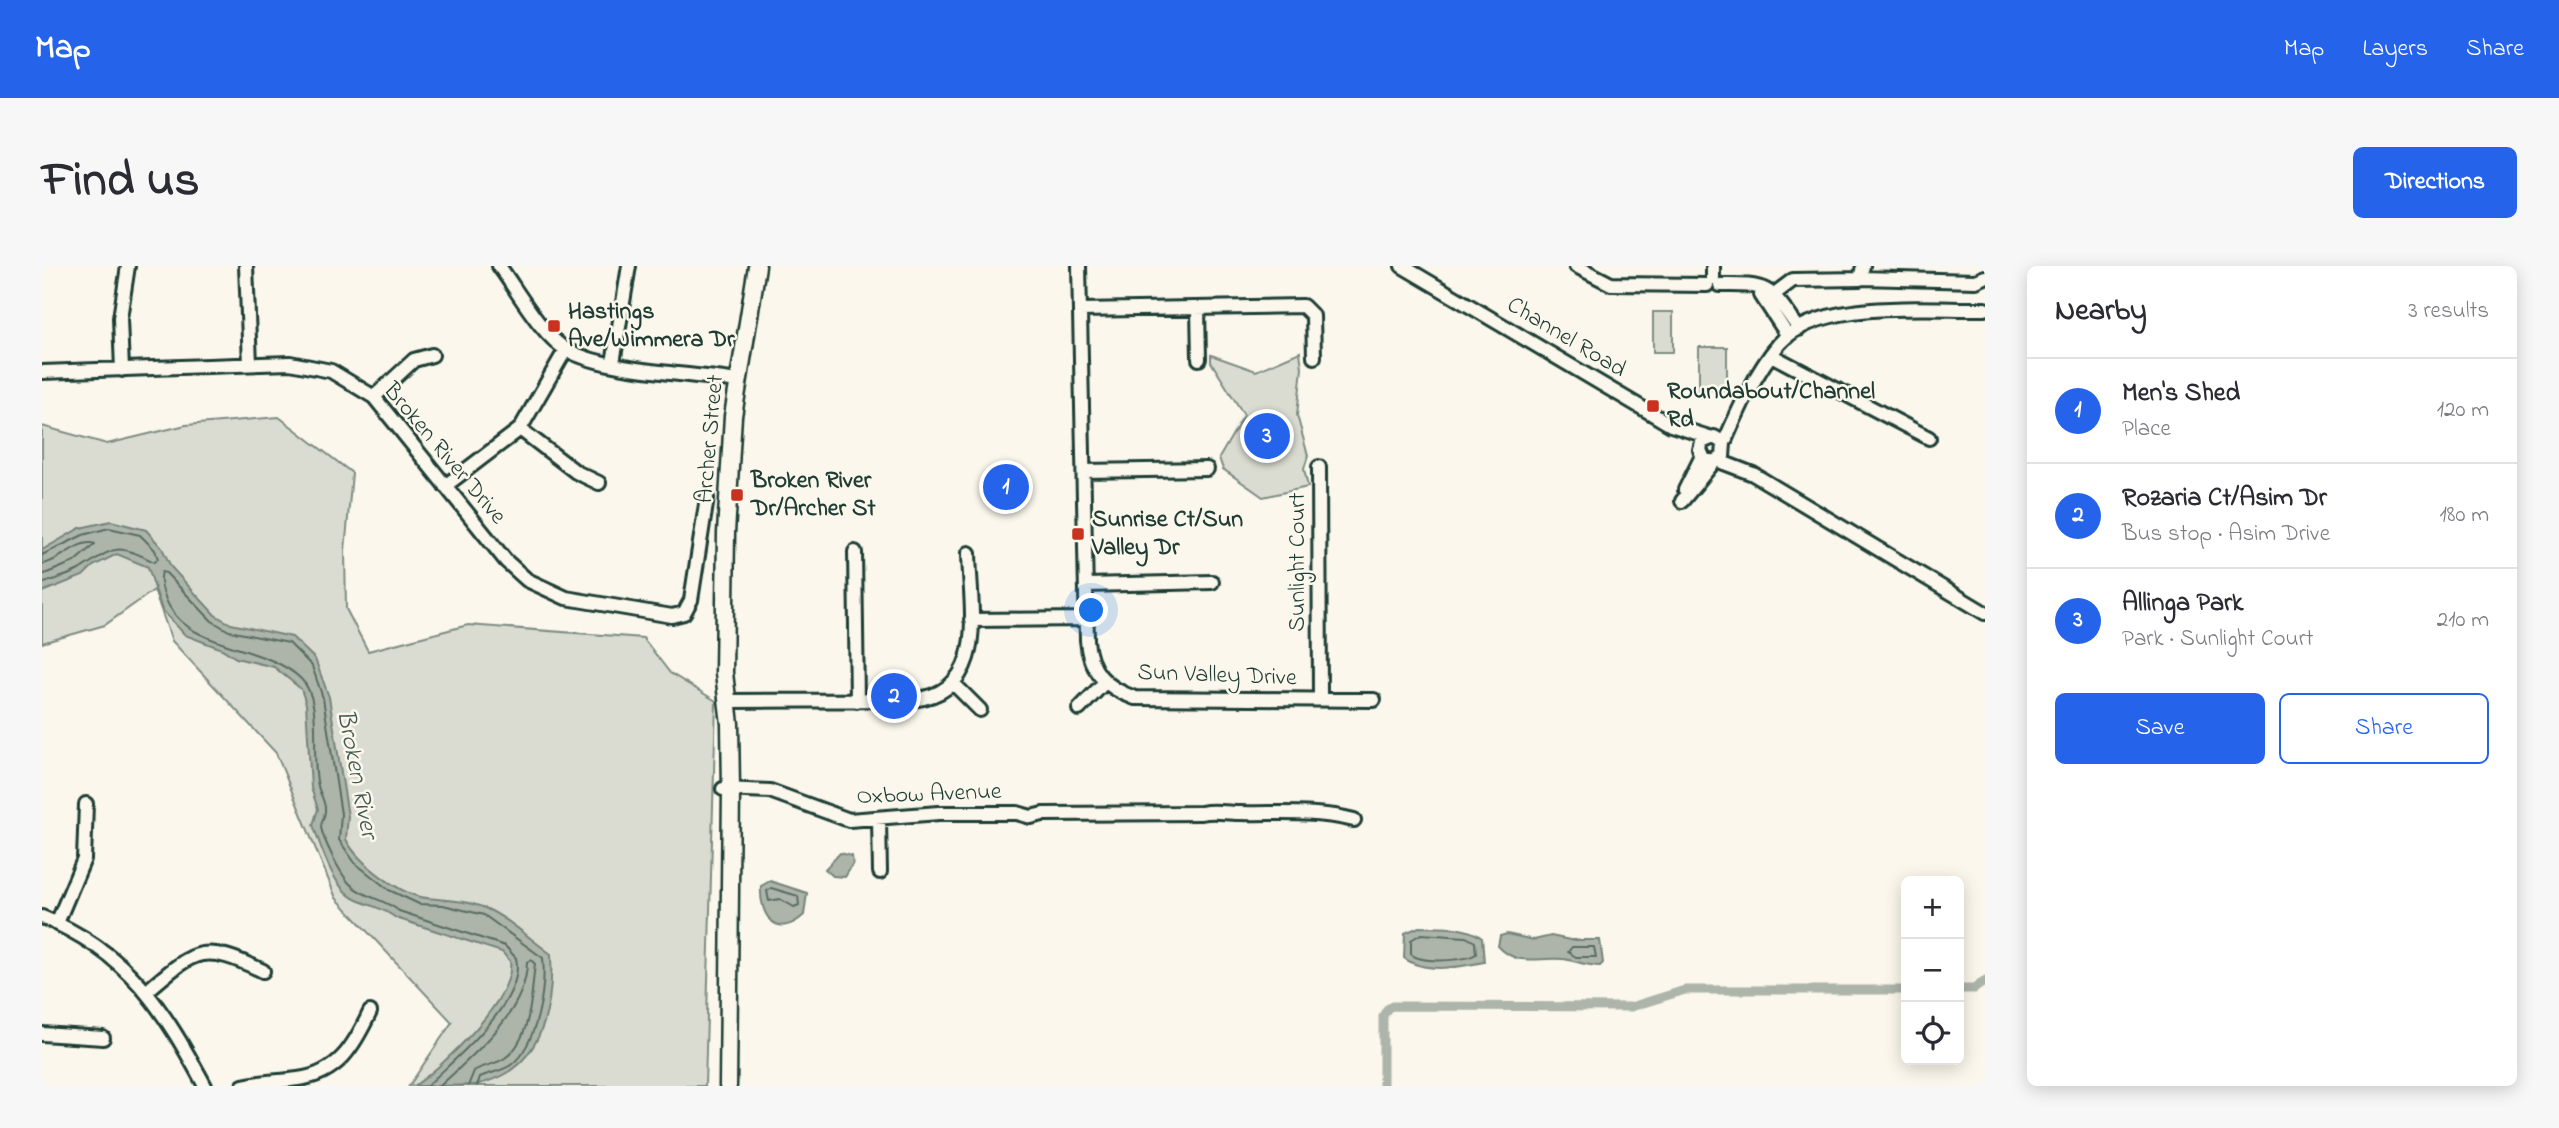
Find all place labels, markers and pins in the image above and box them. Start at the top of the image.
place label: Hastings Ave/Wimmera Dr [568,295,735,358]
marker: Hastings Ave/Wimmera Dr [546,318,562,334]
place label: Roundabout/Channel Rd [1667,375,1875,438]
marker: Roundabout/Channel Rd [1645,398,1661,414]
pin: 3 [1244,410,1290,462]
pin: 1 [983,461,1029,513]
place label: Broken River Dr/Archer St [750,464,876,527]
marker: Broken River Dr/Archer St [729,487,745,503]
place label: Sunrise Ct/Sun Valley Dr [1091,503,1243,567]
marker: Sunrise Ct/Sun Valley Dr [1070,526,1086,542]
pin: 2 [871,670,917,722]

